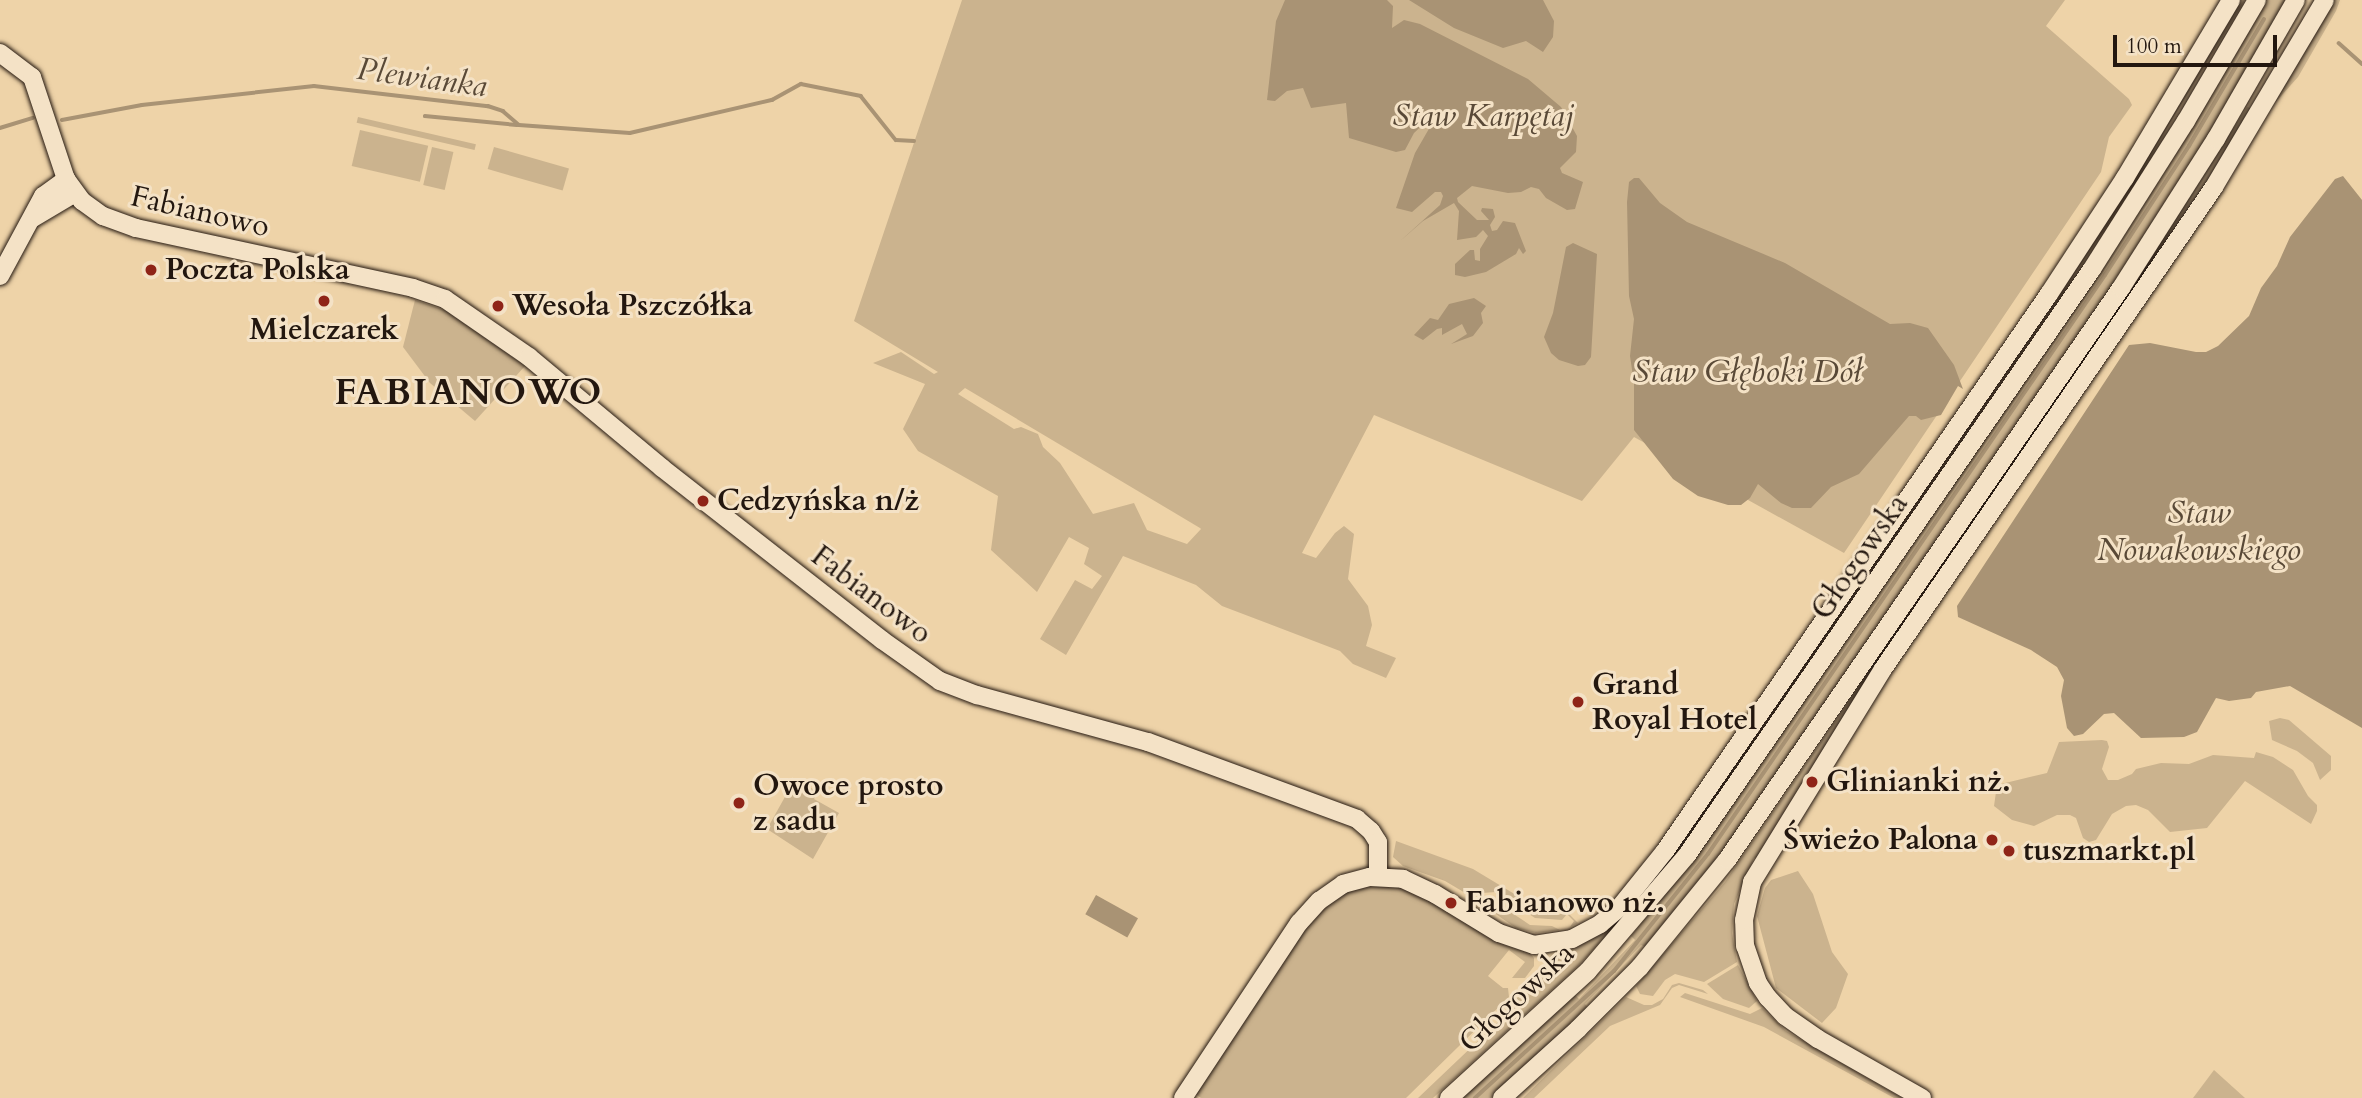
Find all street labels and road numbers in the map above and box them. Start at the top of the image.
street label: Fabianowo [127,179,273,245]
street label: Głogowska [1804,488,1916,626]
street label: Fabianowo [804,538,938,652]
street label: Głogowska [1452,936,1582,1060]

